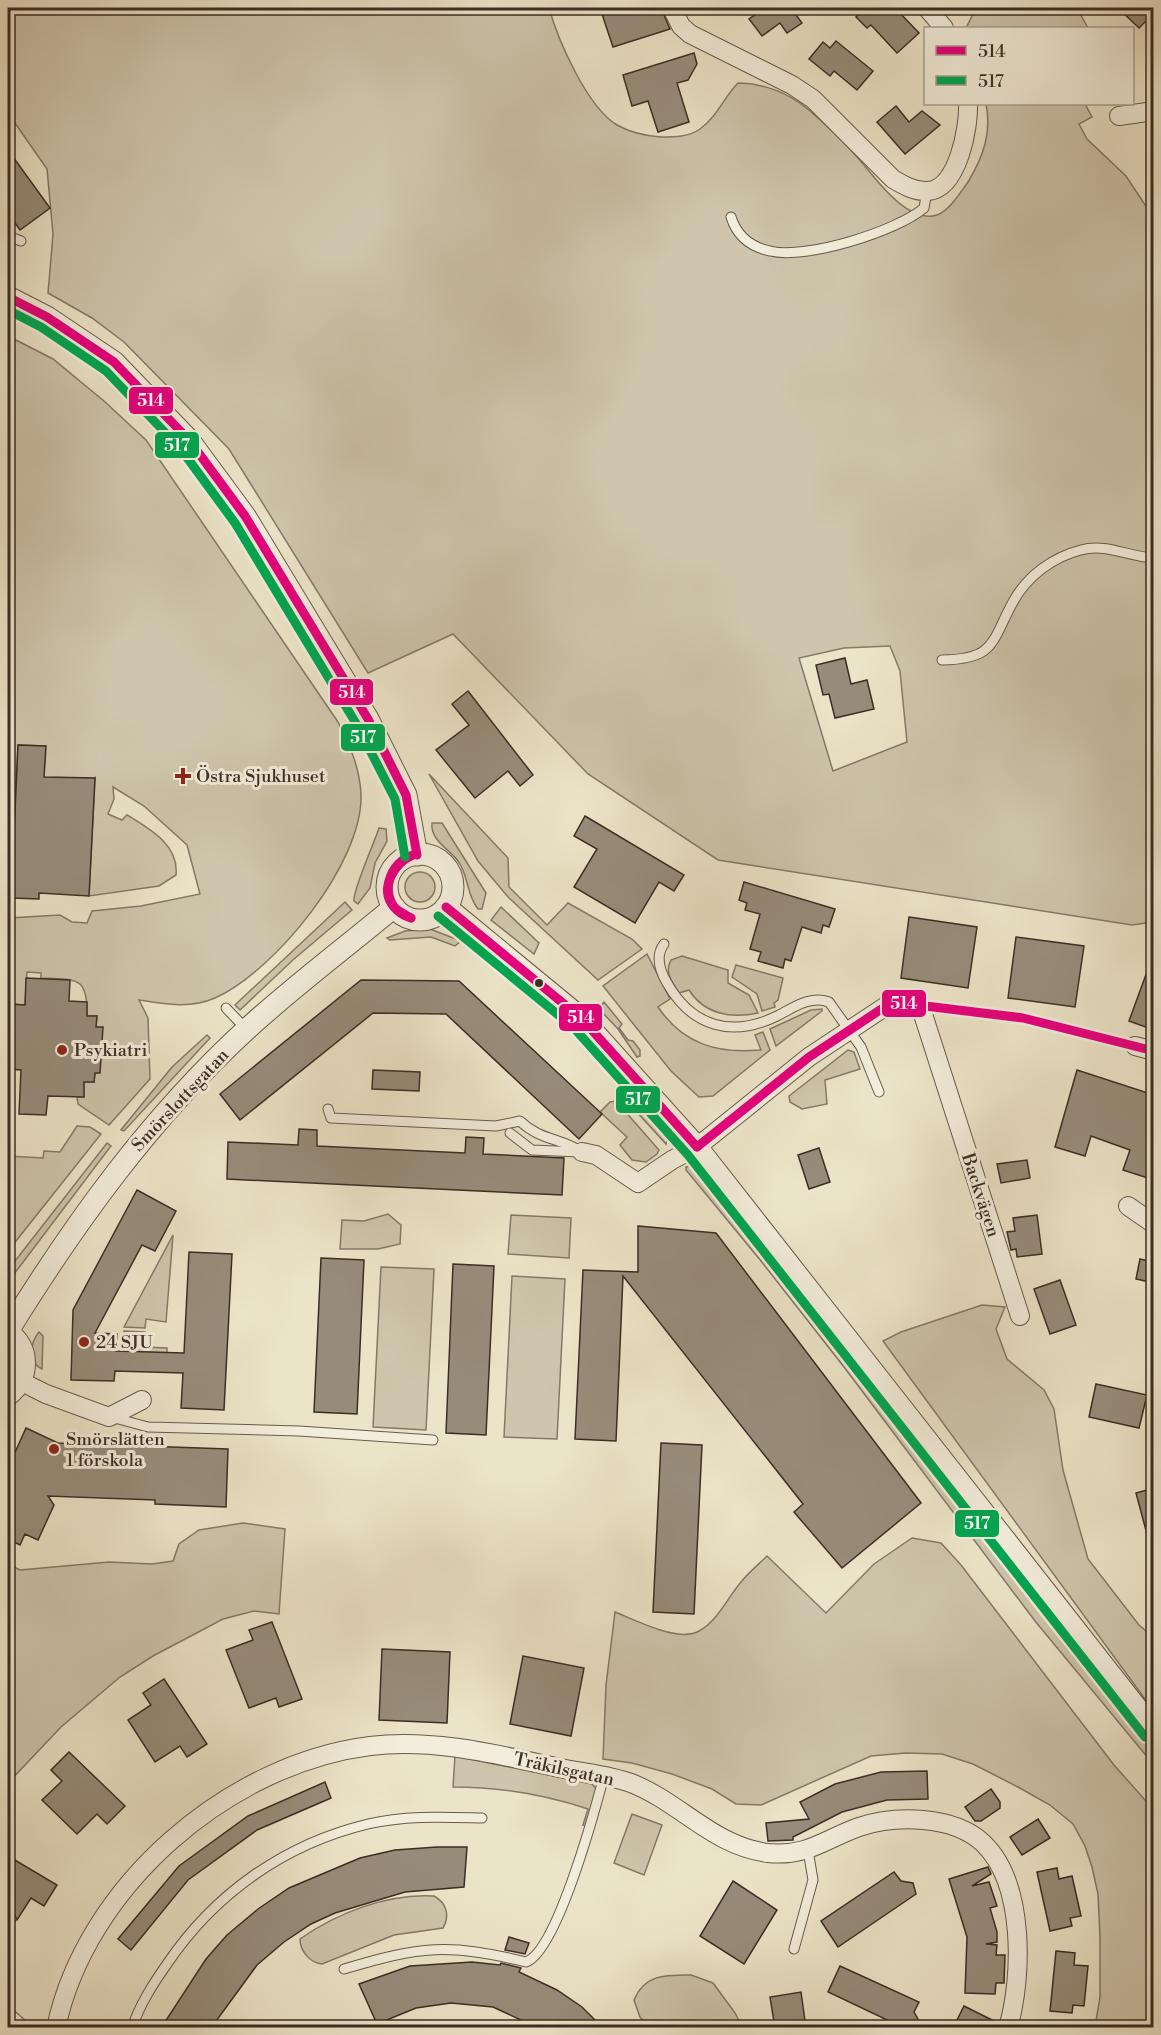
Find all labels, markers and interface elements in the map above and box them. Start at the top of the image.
legend [924,27,1134,105]
text: 514 [978,40,1006,63]
text: 517 [978,70,1004,93]
line badge: 514 [128,386,174,415]
text: 514 [137,391,165,411]
line badge: 517 [154,431,200,459]
text: 517 [164,436,191,456]
line badge: 514 [329,678,374,706]
text: 514 [338,683,366,703]
line badge: 517 [340,723,386,752]
text: 517 [350,728,377,748]
place label: Östra Sjukhuset [196,765,326,788]
marker: Östra Sjukhuset [174,767,192,785]
unlabelled marker [533,977,545,989]
line badge: 514 [881,989,927,1018]
text: 514 [890,994,918,1014]
line badge: 514 [558,1003,603,1032]
text: 514 [567,1008,595,1028]
place label: Psykiatri [74,1039,147,1062]
marker: Psykiatri [55,1043,69,1057]
street label: Smörslottsgatan [127,1044,234,1157]
line badge: 517 [615,1085,661,1114]
text: 517 [625,1090,652,1110]
street label: Backvägen [956,1149,1005,1240]
place label: 24 SJU [96,1331,153,1354]
marker: 24 SJU [77,1335,91,1349]
place label: Smörslätten 1 förskola [66,1428,165,1472]
marker: Smörslätten 1 förskola [47,1442,61,1456]
line badge: 517 [954,1509,1000,1538]
text: 517 [964,1514,991,1534]
street label: Träkilsgatan [512,1748,617,1791]

